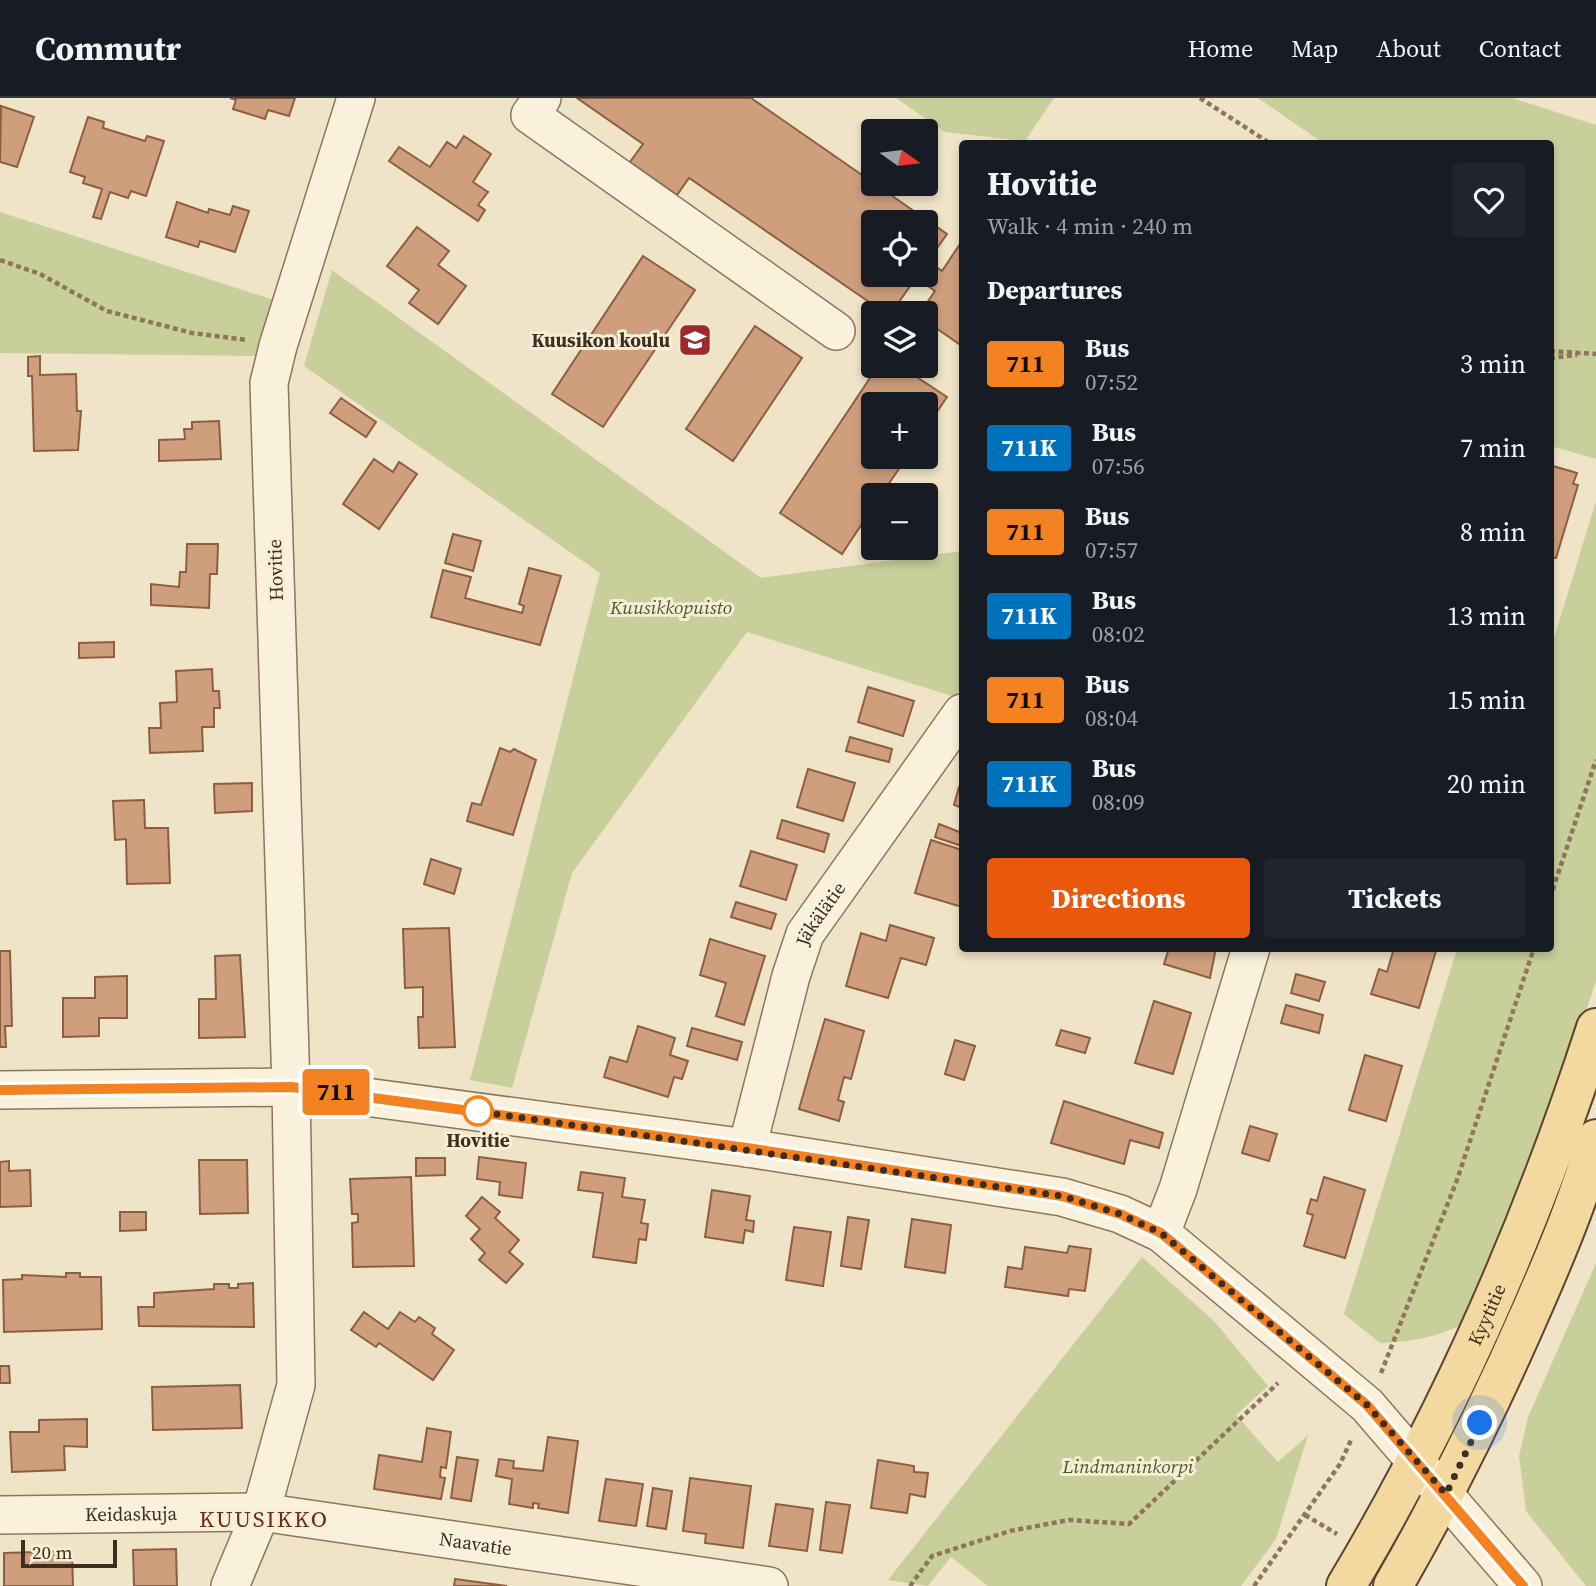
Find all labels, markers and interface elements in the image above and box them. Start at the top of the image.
text: Commutr [35,26,181,71]
text: Home [1188,32,1253,65]
text: Map [1291,32,1338,65]
text: About [1376,32,1441,65]
text: Contact [1479,32,1561,65]
north arrow [861,119,938,196]
map controls [861,119,938,560]
text: Hovitie [987,161,1097,206]
button: heart [1452,163,1526,237]
button: locate [861,210,938,287]
text: Walk · 4 min · 240 m [987,210,1193,242]
text: Departures [987,272,1122,308]
button: layers [861,301,938,378]
school or university icon: Kuusikon koulu [676,321,714,359]
place label: Kuusikon koulu [531,327,670,353]
text: Bus [1085,330,1129,366]
text: 3 min [1460,346,1526,382]
text: 711 [1006,347,1045,380]
text: 07:52 [1085,366,1138,398]
button: + [861,392,938,469]
text: Bus [1092,414,1136,450]
text: 7 min [1460,430,1526,466]
text: 711K [1001,431,1057,464]
text: 07:56 [1092,450,1145,482]
button: − [861,483,938,560]
text: Bus [1085,498,1129,534]
text: 8 min [1460,514,1526,550]
text: 711 [1006,515,1045,548]
text: 07:57 [1085,534,1138,566]
street label: Hovitie [261,539,289,601]
text: Bus [1092,582,1136,618]
park label: Kuusikkopuisto [609,594,732,620]
text: 13 min [1447,598,1526,634]
text: 711K [1001,599,1057,632]
text: 08:02 [1092,618,1145,650]
text: Bus [1085,666,1129,702]
text: 15 min [1447,682,1526,718]
text: 711 [1006,683,1045,716]
text: 08:04 [1085,702,1138,734]
text: Bus [1092,750,1136,786]
text: 20 min [1447,766,1526,802]
text: 711K [1001,767,1057,800]
text: 08:09 [1092,786,1145,818]
button: Directions [987,858,1250,938]
button: Tickets [1264,858,1526,938]
street label: Jäkälätie [789,876,851,950]
line badge: 711 [296,1069,376,1115]
text: 711 [316,1075,356,1108]
marker: Hovitie [463,1096,493,1126]
place label: Hovitie [446,1127,510,1153]
street label: Kyytitie [1461,1279,1512,1349]
your location [1462,1405,1497,1440]
park label: Lindmaninkorpi [1061,1453,1194,1479]
street label: Keidaskuja [85,1500,178,1527]
district label: KUUSIKKO [199,1503,329,1535]
street label: Naavatie [438,1525,514,1561]
scale bar [21,1537,117,1569]
text: 20 m [32,1539,73,1565]

